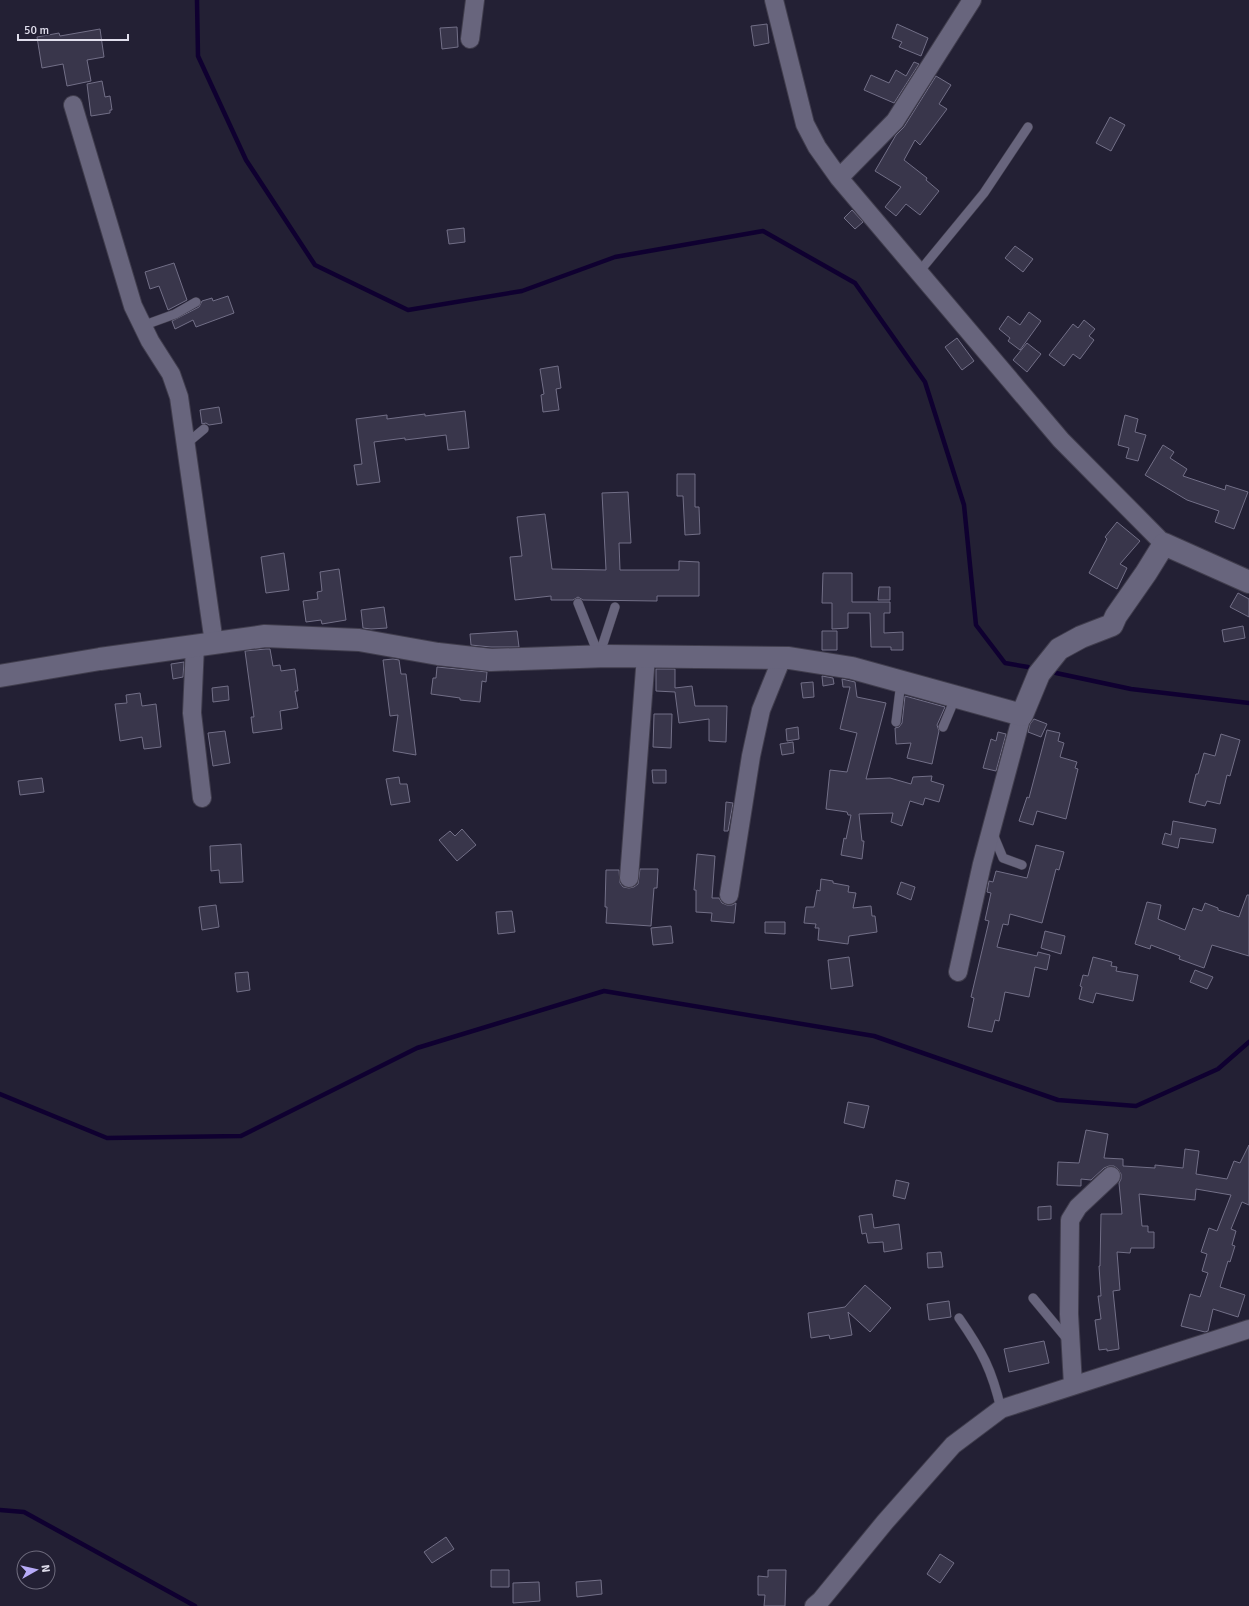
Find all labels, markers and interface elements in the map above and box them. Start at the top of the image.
scale bar [18,16,128,42]
text: 50 m [24,23,49,38]
north arrow [16,1550,56,1590]
text: N [38,1564,52,1573]

